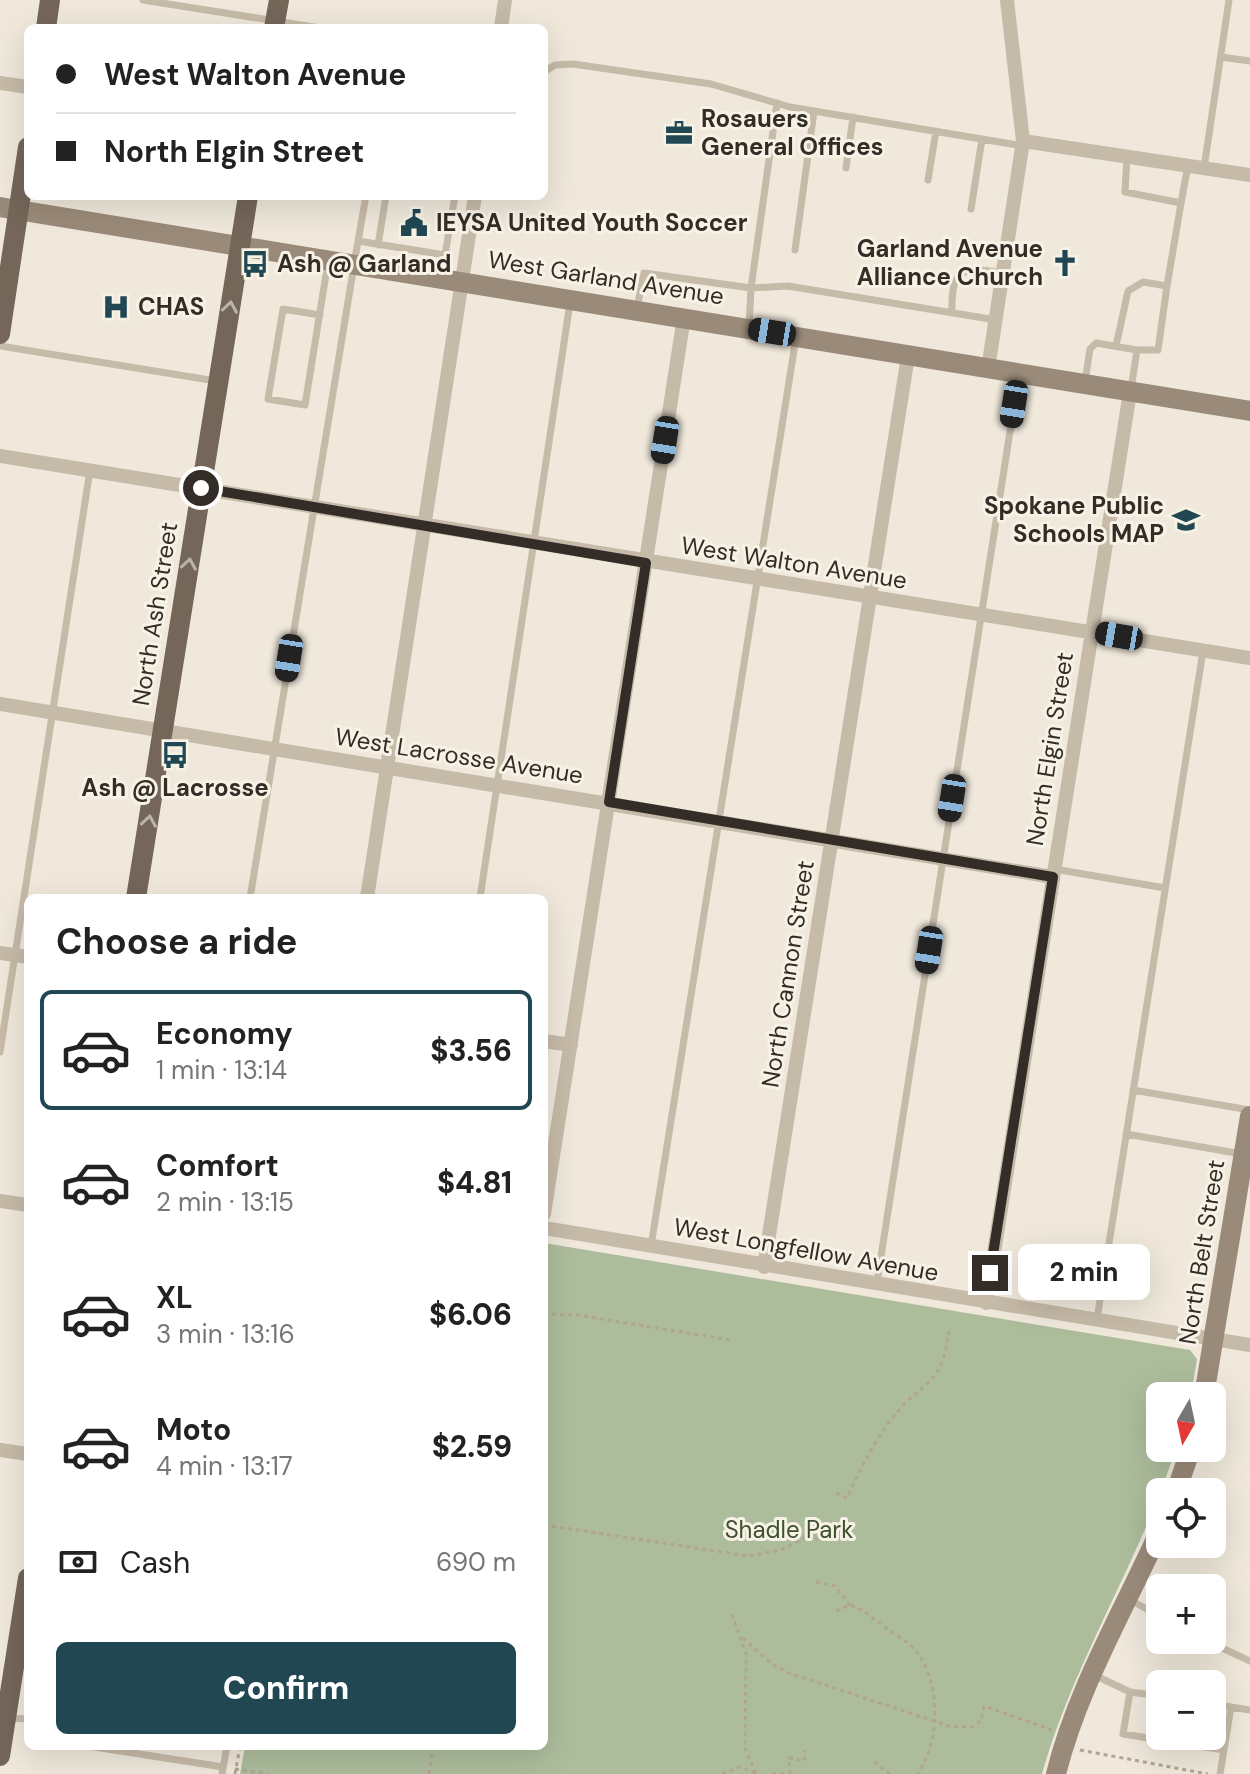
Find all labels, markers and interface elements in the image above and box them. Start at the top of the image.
text: West Walton Avenue [104,55,406,94]
place label: Rosauers General Offices [701,103,883,162]
office icon: Rosauers General Offices [664,118,694,148]
text: North Elgin Street [104,132,364,171]
place label: IEYSA United Youth Soccer [436,207,748,238]
public building icon: IEYSA United Youth Soccer [399,208,429,238]
place label: Garland Avenue Alliance Church [857,233,1043,292]
street label: West Garland Avenue [486,244,726,311]
place label: Ash @ Garland [277,248,452,279]
church icon: Garland Avenue Alliance Church [1050,248,1080,278]
bus stop icon: Ash @ Garland [240,249,270,279]
place label: CHAS [138,291,204,322]
hospital icon: CHAS [101,292,131,322]
one-way arrow [221,301,238,314]
car [746,316,798,348]
car [998,378,1030,430]
car [649,414,681,466]
route start [183,470,219,506]
place label: Spokane Public Schools MAP [984,490,1164,549]
school or university icon: Spokane Public Schools MAP [1171,505,1201,535]
street label: North Ash Street [125,520,184,708]
street label: West Walton Avenue [679,529,909,596]
one-way arrow [180,557,197,571]
car [1093,620,1145,652]
car [273,632,305,684]
street label: North Elgin Street [1019,650,1080,848]
street label: West Lacrosse Avenue [333,721,585,790]
bus stop icon: Ash @ Lacrosse [160,740,190,770]
place label: Ash @ Lacrosse [81,772,269,803]
car [936,772,968,824]
one-way arrow [139,814,156,828]
street label: North Cannon Street [754,858,821,1090]
text: Choose a ride [56,918,297,965]
car [913,924,945,976]
icon: car [60,1014,132,1086]
text: Economy [156,1014,293,1053]
text: $3.56 [430,1031,512,1070]
text: 1 min · 13:14 [156,1053,287,1087]
icon: car [60,1146,132,1218]
text: Comfort [156,1146,279,1185]
street label: North Belt Street [1172,1157,1231,1346]
text: $4.81 [437,1163,512,1202]
text: 2 min · 13:15 [156,1185,294,1219]
street label: West Longfellow Avenue [671,1211,941,1288]
callout: 2 min [1018,1245,1150,1301]
route end [972,1255,1008,1291]
text: 2 min [1049,1255,1119,1289]
icon: car [60,1278,132,1350]
text: XL [156,1278,193,1317]
text: $6.06 [429,1295,512,1334]
text: 3 min · 13:16 [156,1317,295,1351]
north arrow [1146,1382,1226,1462]
map controls [1146,1382,1226,1750]
icon: car [60,1410,132,1482]
text: Moto [156,1410,231,1449]
text: $2.59 [432,1427,512,1466]
text: 4 min · 13:17 [156,1449,293,1483]
button: locate [1146,1478,1226,1558]
park label: Shadle Park [725,1514,853,1545]
icon: cash [56,1540,100,1584]
text: Cash [120,1543,190,1582]
text: 690 m [436,1545,516,1579]
button: + [1146,1574,1226,1654]
button: Confirm [56,1642,516,1734]
button: − [1146,1670,1226,1750]

